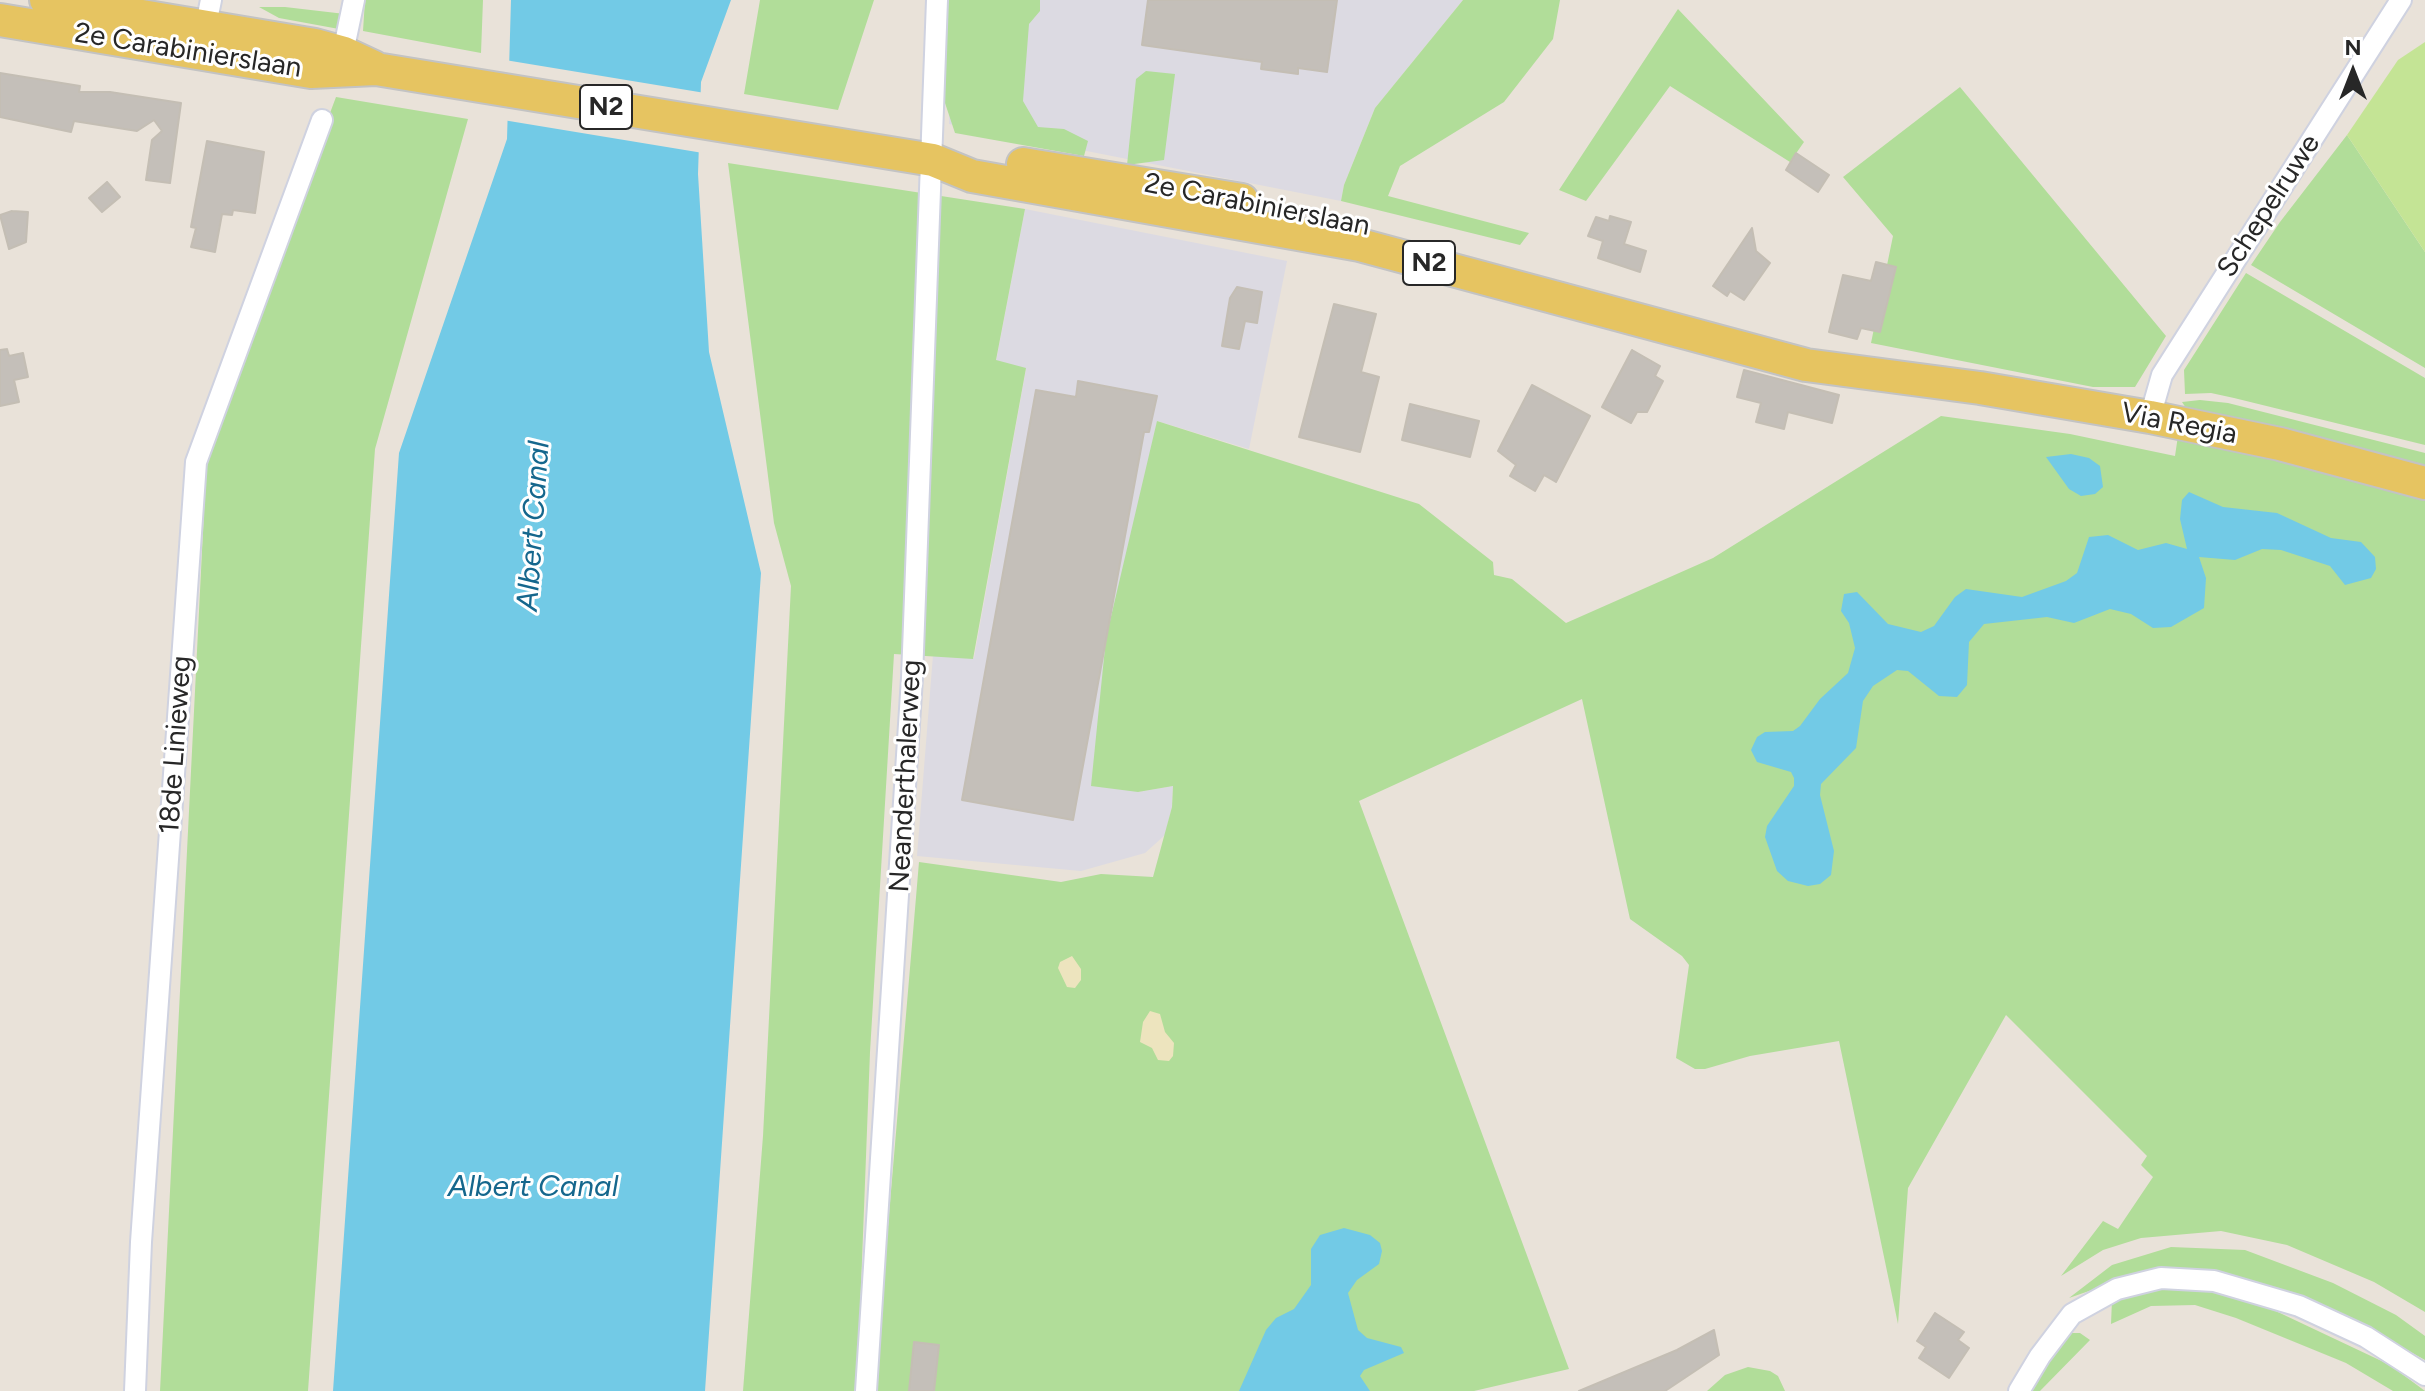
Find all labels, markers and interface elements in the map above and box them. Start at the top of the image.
street label: 2e Carabinierslaan [72,16,304,86]
north arrow [2313,32,2393,112]
text: N [2344,34,2362,61]
road number: N2 [580,85,632,129]
street label: Schepelruwe [2210,128,2328,284]
street label: 2e Carabinierslaan [1141,167,1373,243]
road number: N2 [1403,241,1455,285]
street label: Via Regia [2118,396,2240,452]
water label: Albert Canal [510,440,558,612]
street label: 18de Linieweg [153,655,199,835]
street label: Neanderthalerweg [883,659,929,893]
water label: Albert Canal [448,1169,618,1205]

